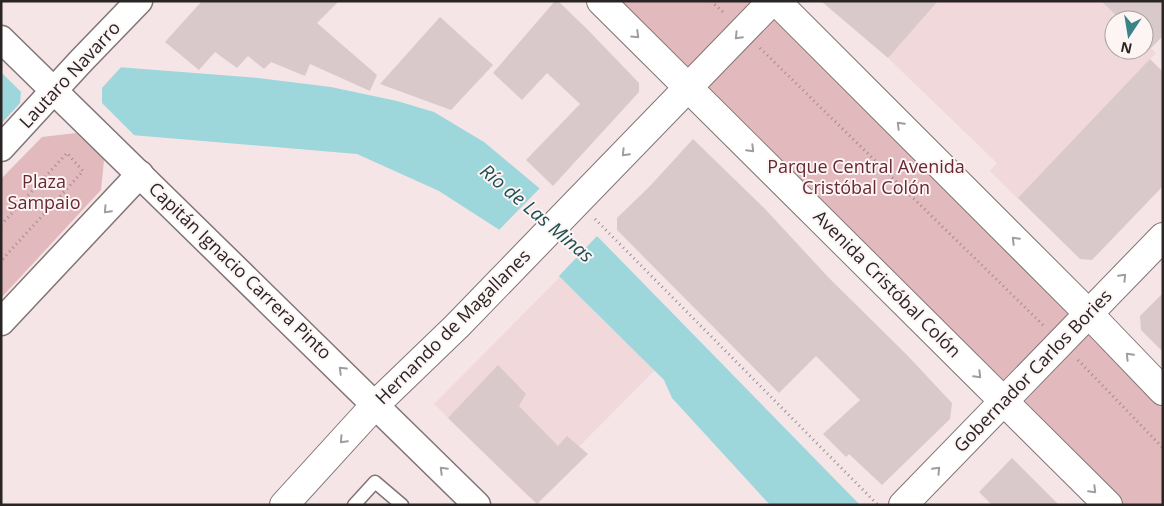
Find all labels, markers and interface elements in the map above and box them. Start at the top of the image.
north arrow [1104,10,1154,60]
street label: Lautaro Navarro [13,16,125,133]
one-way arrow [630,29,639,38]
one-way arrow [735,31,744,40]
text: N [1119,38,1134,59]
one-way arrow [897,122,906,131]
one-way arrow [746,144,755,153]
one-way arrow [622,147,631,156]
park label: Parque Central Avenida Cristóbal Colón [767,154,965,199]
water label: Río de Las Minas [475,158,599,268]
park label: Plaza Sampaio [8,169,80,214]
street label: Capitán Ignacio Carrera Pinto [144,176,337,364]
one-way arrow [104,204,113,213]
street label: Avenida Cristóbal Colón [809,204,967,362]
one-way arrow [1012,237,1021,246]
street label: Hernando de Magallanes [370,244,535,409]
one-way arrow [1117,274,1126,283]
street label: Gobernador Carlos Bories [948,284,1117,457]
one-way arrow [1126,352,1135,361]
one-way arrow [338,367,347,376]
one-way arrow [972,369,981,378]
one-way arrow [340,435,349,444]
one-way arrow [931,466,940,475]
one-way arrow [439,467,448,476]
one-way arrow [1087,484,1096,493]

